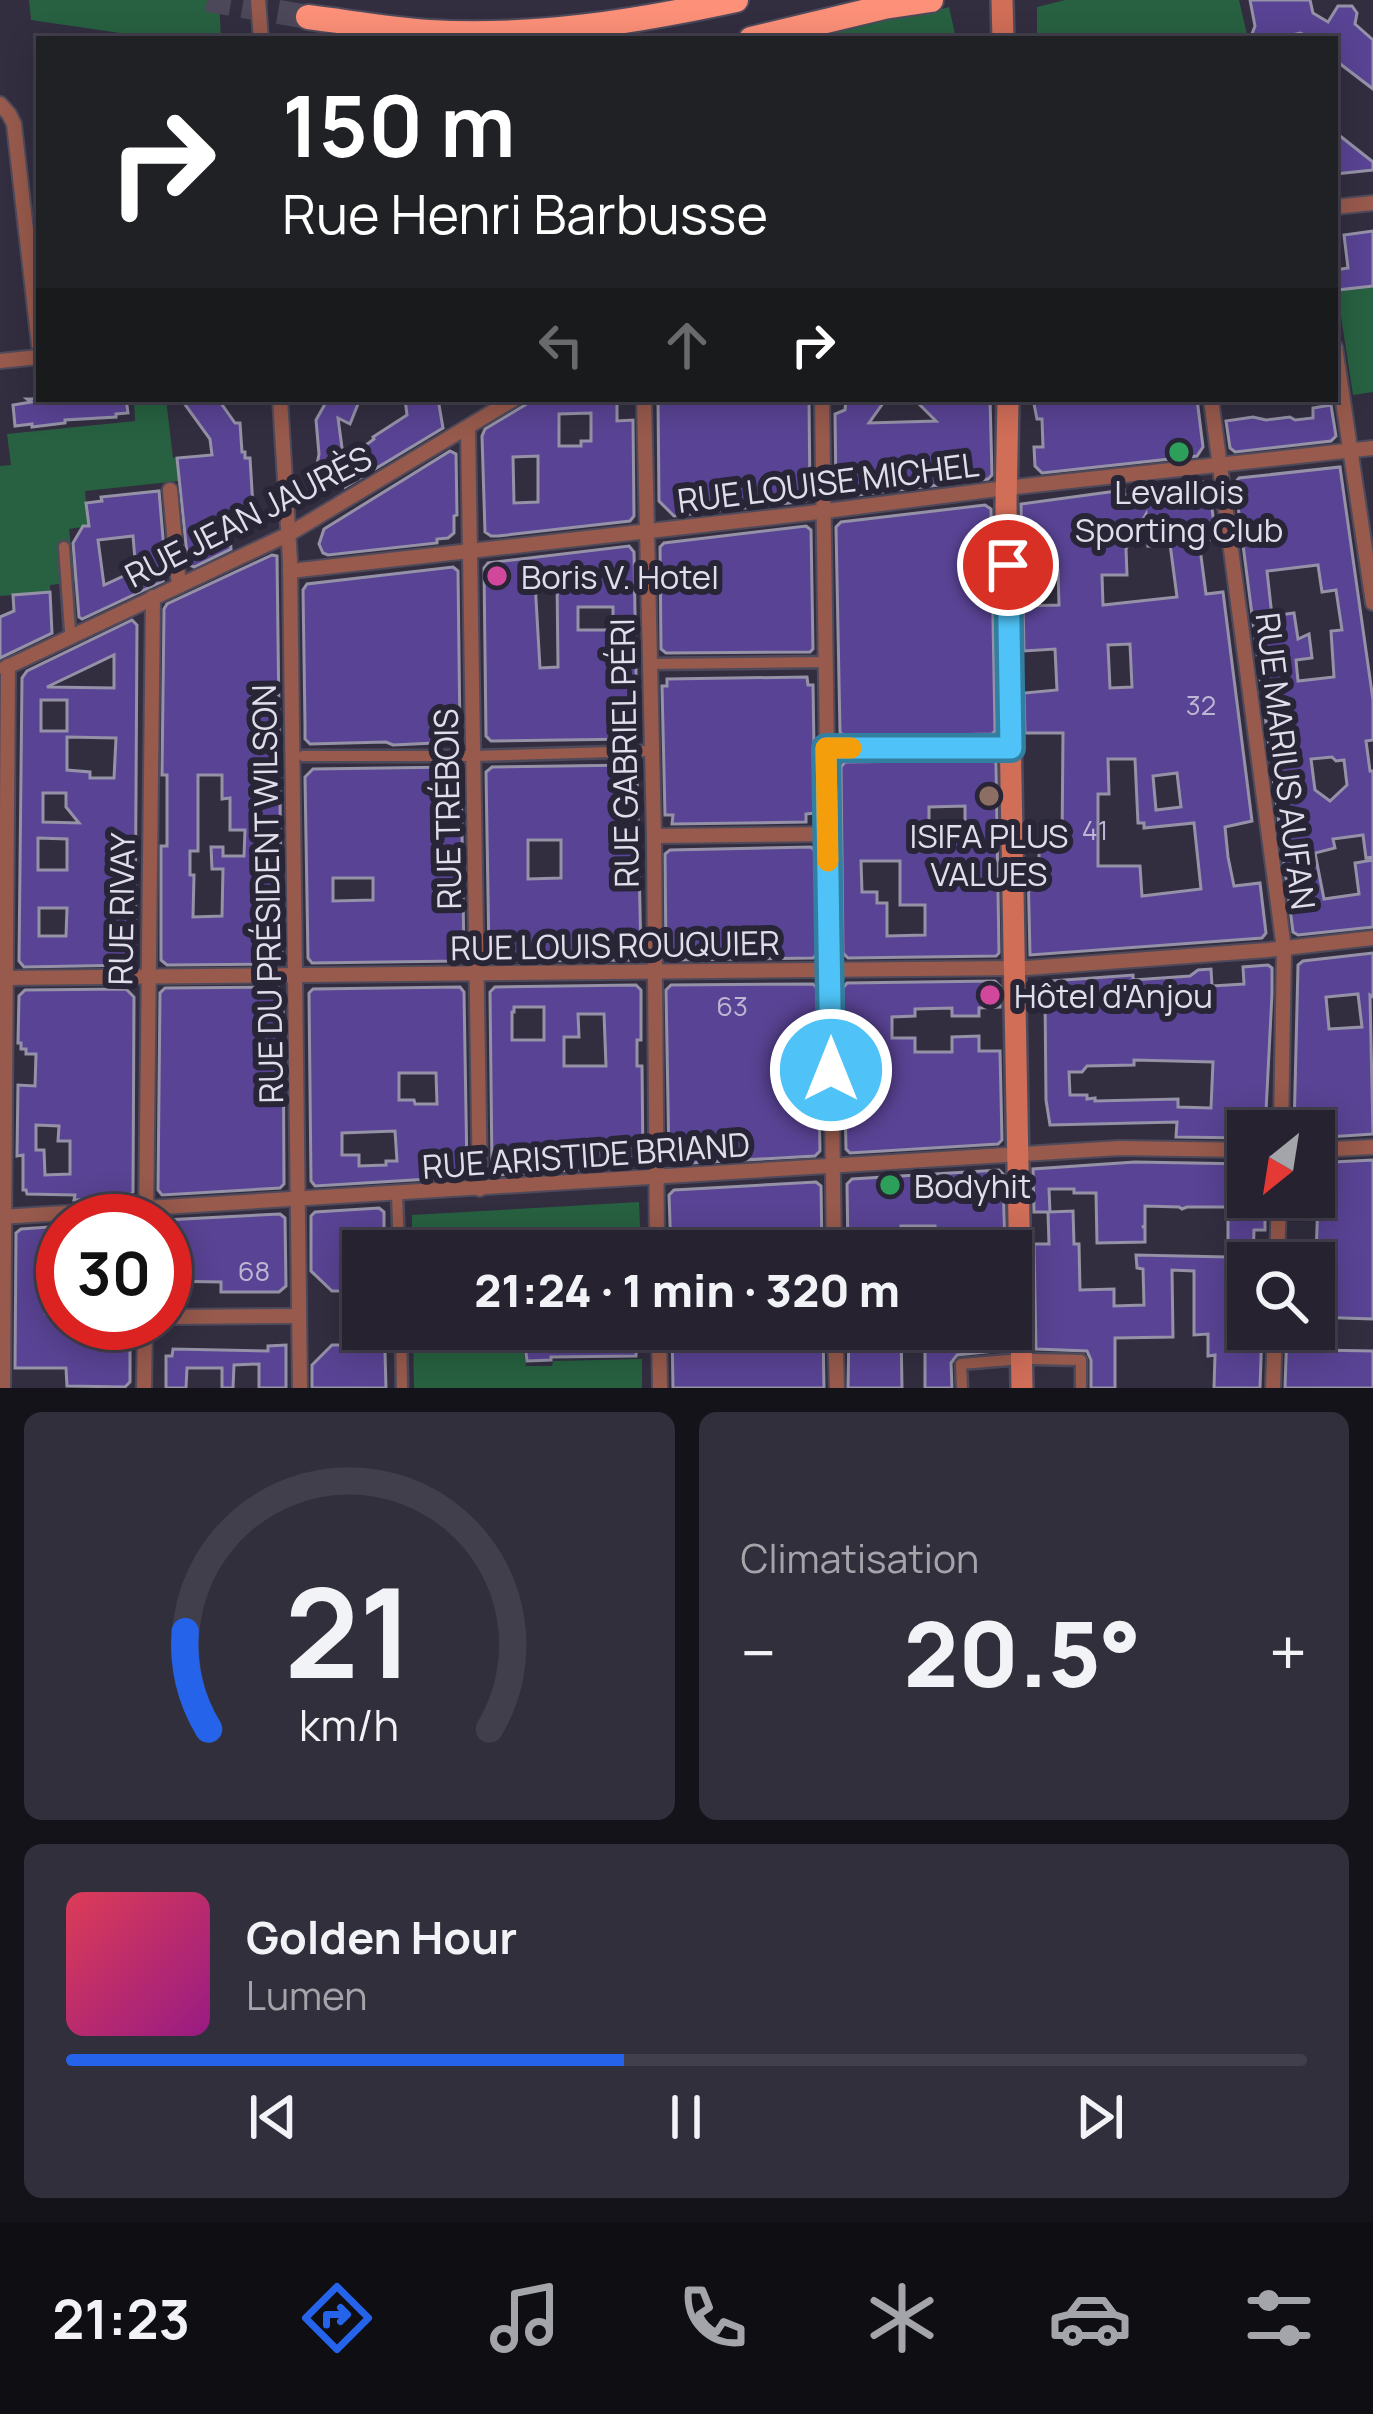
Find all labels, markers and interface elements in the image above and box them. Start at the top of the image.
text: 150 m [282,67,516,182]
icon: right [84,84,240,240]
text: Rue Henri Barbusse [282,176,768,250]
icon: left [528,312,594,378]
icon: ahead [654,312,720,378]
icon: right [780,312,846,378]
street label: RUE JEAN JAURÈS [117,435,379,597]
marker: Levallois Sporting Club [1166,439,1192,465]
street label: RUE LOUISE MICHEL [675,441,981,523]
place label: Levallois Sporting Club [1075,469,1283,552]
pin [957,514,1059,616]
icon: arrive [975,532,1041,598]
place label: Boris V. Hotel [521,554,719,599]
marker: Boris V. Hotel [484,563,510,589]
street label: RUE MARIUS AUFAN [1245,610,1327,912]
street label: RUE GABRIEL PÉRI [599,618,649,888]
street label: RUE DU PRÉSIDENT WILSON [241,684,293,1104]
house number: 32 [1186,686,1216,723]
street label: RUE TRÉBOIS [423,708,471,910]
marker: ISIFA PLUS VALUES [976,783,1002,809]
house number: 41 [1082,811,1108,848]
place label: ISIFA PLUS VALUES [910,813,1068,896]
street label: RUE RIVAY [97,832,145,986]
street label: RUE LOUIS ROUQUIER [450,920,780,970]
place label: Hôtel d'Anjou [1014,973,1213,1018]
marker: Hôtel d'Anjou [977,982,1003,1008]
house number: 63 [716,987,748,1024]
position arrow [768,1007,894,1133]
north arrow [1227,1110,1335,1218]
map controls [1227,1110,1335,1350]
street label: RUE ARISTIDE BRIAND [421,1121,751,1189]
place label: Bodyhit [914,1163,1031,1208]
marker: Bodyhit [877,1172,903,1198]
speed limit sign: 30 [36,1194,192,1350]
button: search [1227,1242,1335,1350]
house number: 68 [238,1252,270,1289]
text: 21:24 · 1 min · 320 m [474,1259,900,1321]
text: Climatisation [741,1531,979,1585]
text: 21 [285,1545,414,1715]
text: 20.5° [904,1591,1141,1714]
text: − [741,1607,776,1697]
text: + [1269,1607,1307,1697]
text: km/h [299,1695,399,1754]
text: Golden Hour [246,1906,517,1968]
text: Lumen [246,1968,367,2022]
icon: previous [240,2084,306,2150]
icon: pause [653,2084,719,2150]
icon: next [1067,2084,1133,2150]
icon: directions [295,2276,379,2360]
icon: music [483,2276,567,2360]
icon: phone [671,2276,755,2360]
icon: climate [860,2276,944,2360]
icon: car [1048,2276,1132,2360]
icon: filters [1237,2276,1321,2360]
text: 21:23 [52,2281,190,2355]

